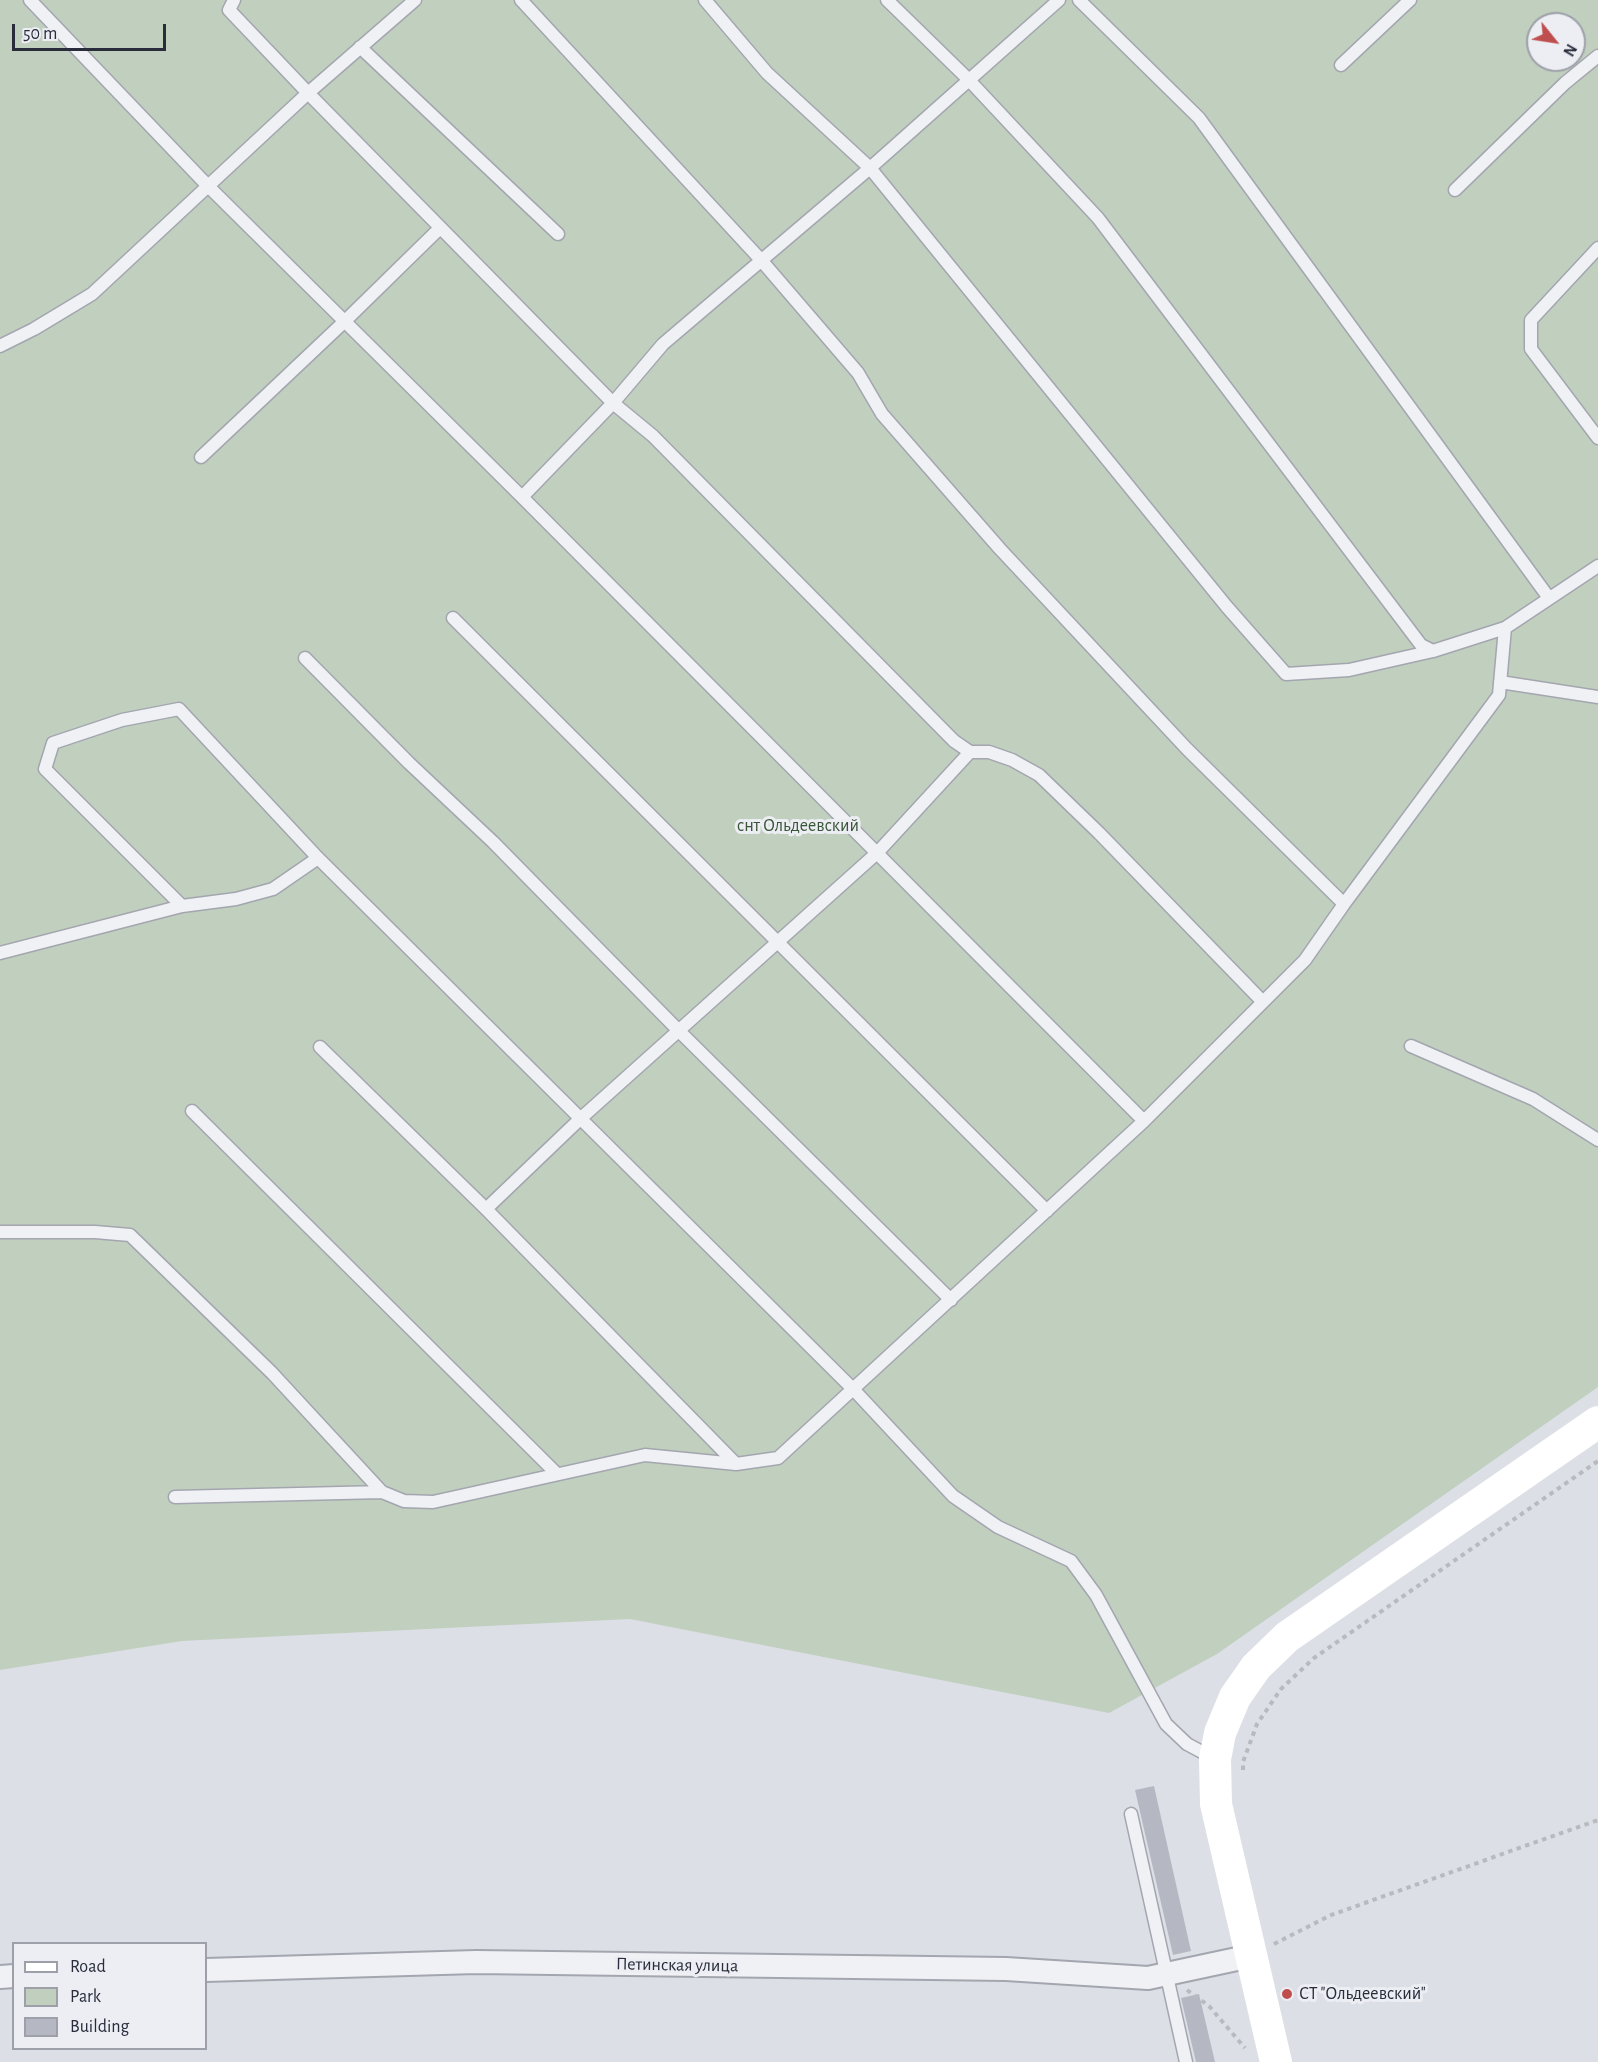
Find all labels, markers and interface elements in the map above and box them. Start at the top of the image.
scale bar [15,12,170,50]
north arrow [1526,12,1586,72]
text: 50 m [23,25,57,43]
text: N [1560,41,1580,59]
park label: снт Ольдеевский [737,815,859,837]
legend [12,1942,207,2050]
street label: Петинская улица [616,1953,738,1977]
text: Road [70,1958,106,1976]
place label: СТ "Ольдеевский" [1299,1983,1426,2005]
marker: СТ "Ольдеевский" [1280,1987,1294,2001]
text: Park [70,1988,101,2006]
text: Building [70,2018,129,2036]

